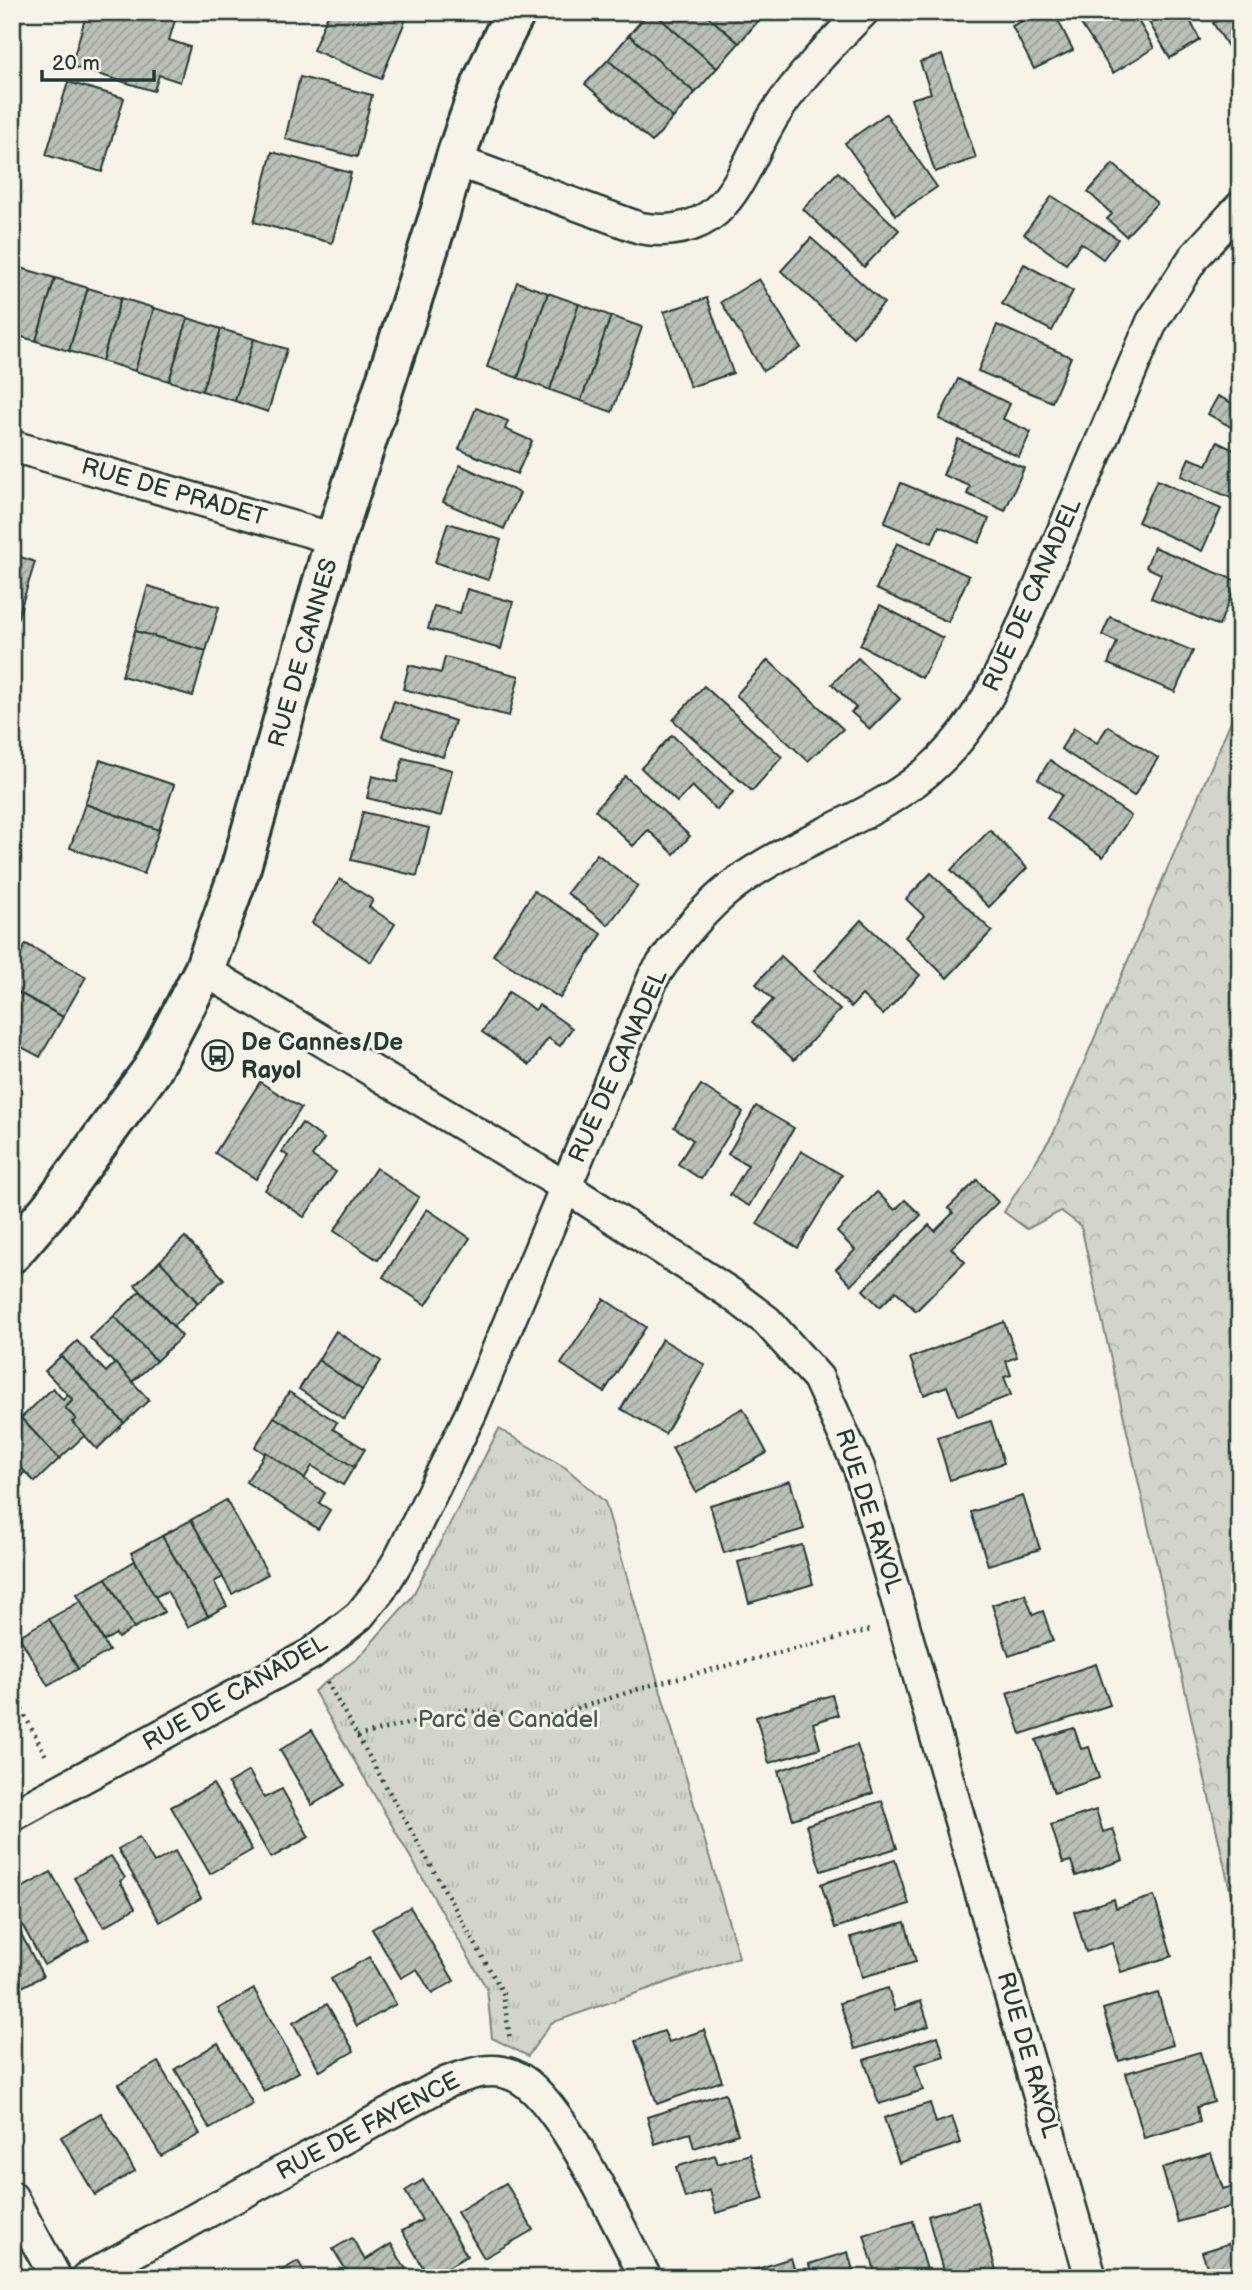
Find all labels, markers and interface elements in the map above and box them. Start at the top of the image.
scale bar [42,38,154,82]
text: 20 m [52,51,100,76]
street label: RUE DE PRADET [78,452,270,532]
street label: RUE DE CANADEL [976,494,1088,696]
street label: RUE DE CANNES [262,555,344,751]
street label: RUE DE CANADEL [562,965,674,1167]
place label: De Cannes/De Rayol [241,1028,403,1085]
bus stop icon: De Cannes/De Rayol [201,1039,235,1073]
street label: RUE DE RAYOL [829,1425,909,1597]
street label: RUE DE CANADEL [138,1628,333,1758]
park label: Parc de Canadel [418,1705,598,1734]
street label: RUE DE RAYOL [990,1969,1066,2141]
street label: RUE DE FAYENCE [272,2066,464,2186]

